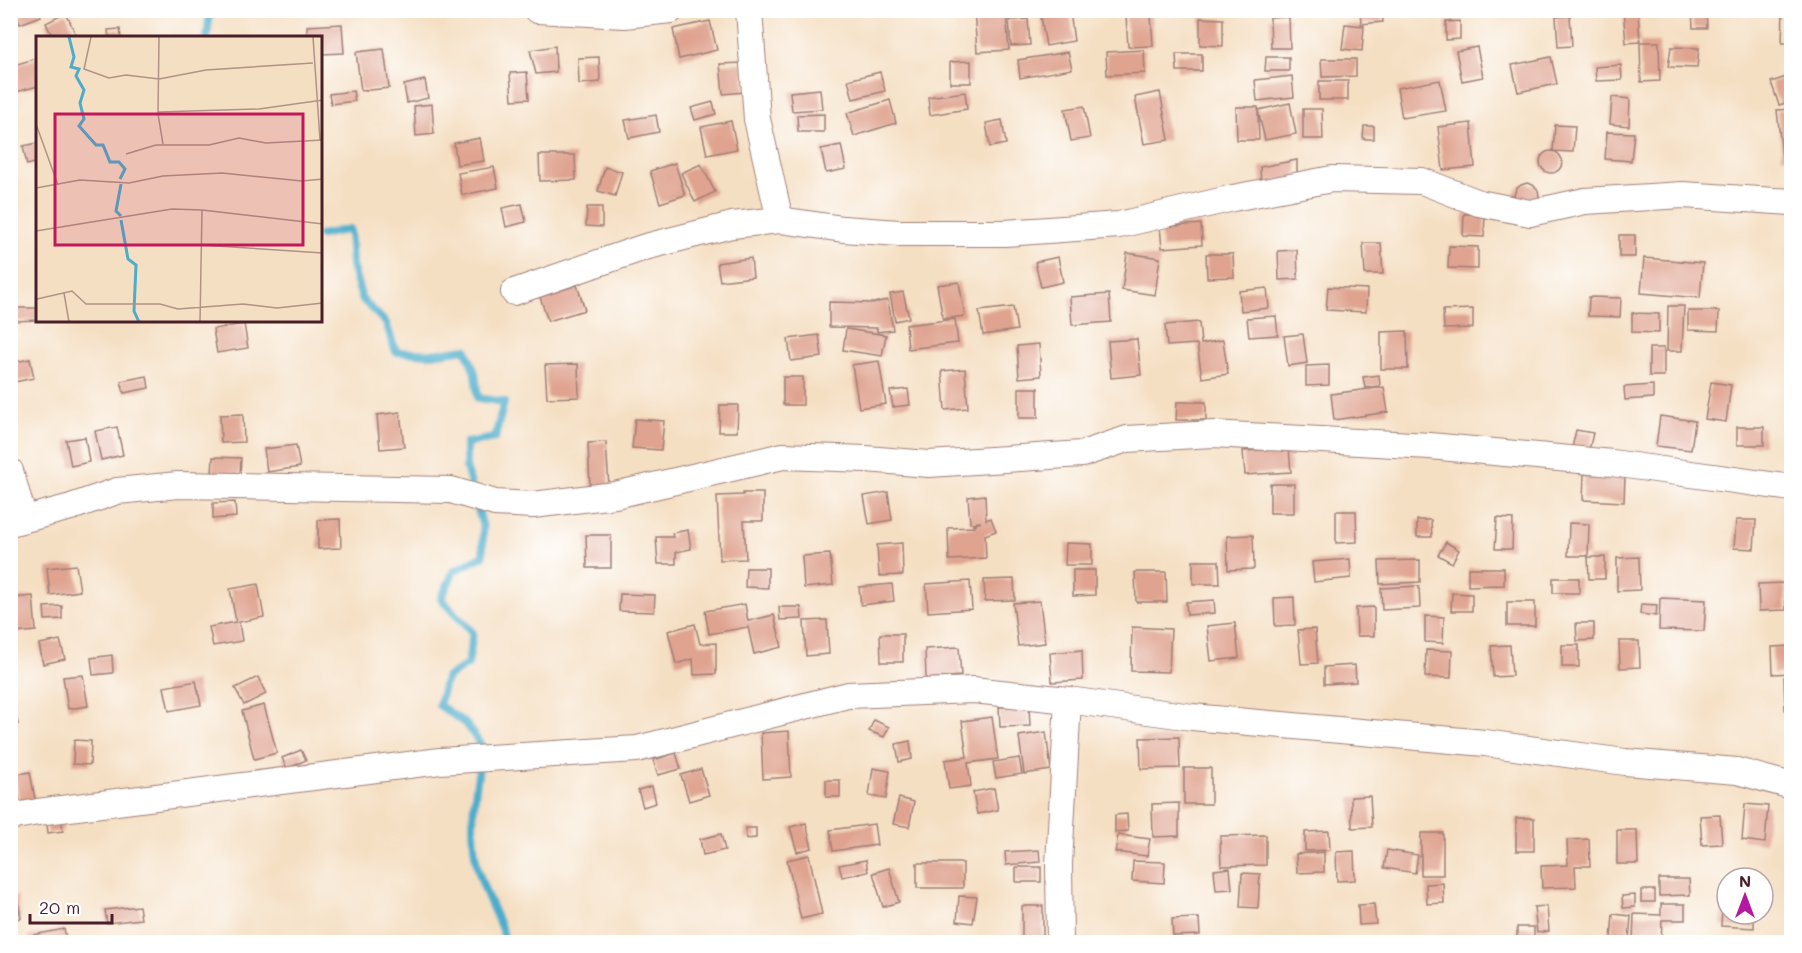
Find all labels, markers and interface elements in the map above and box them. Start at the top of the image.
inset map [36,36,322,322]
north arrow [1715,866,1775,926]
text: N [1739,870,1751,891]
scale bar [30,887,112,925]
text: 20 m [39,895,80,919]

